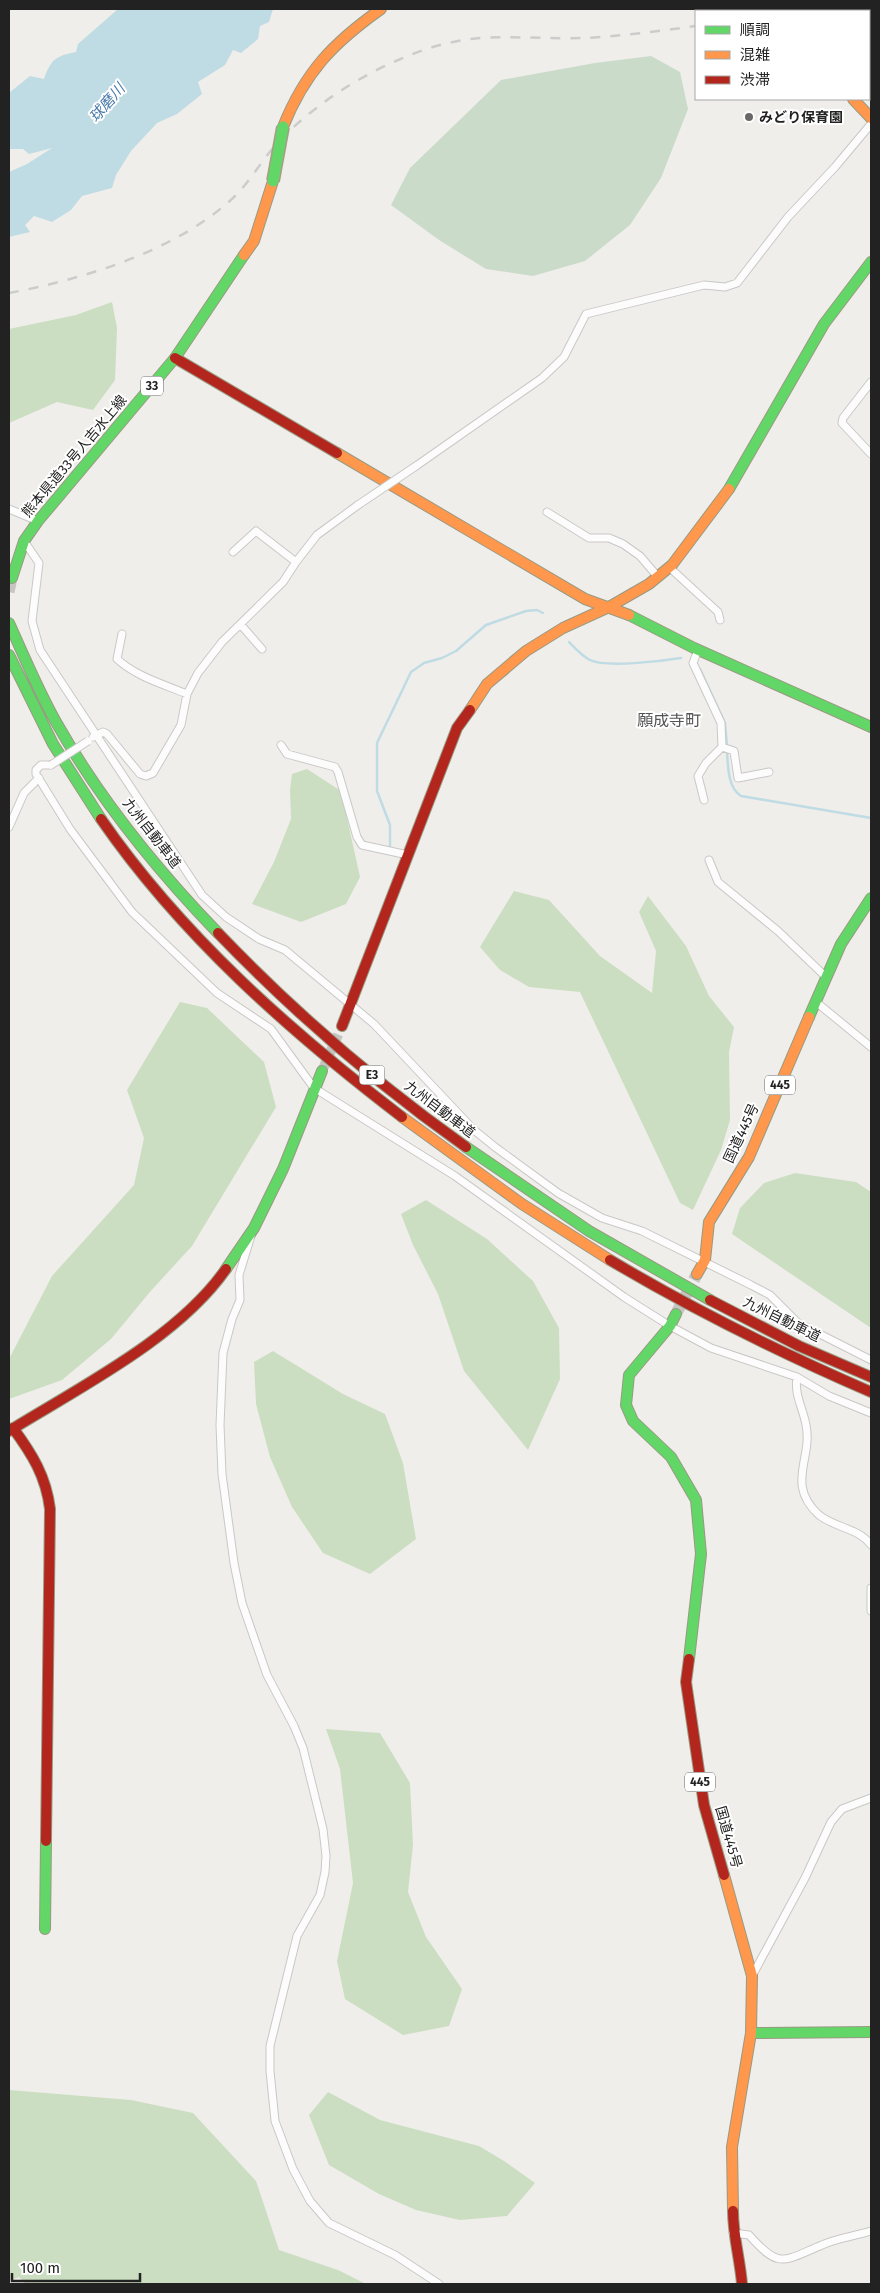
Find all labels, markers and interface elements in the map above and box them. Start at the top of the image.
legend [695,10,870,100]
text: 順調 [740,21,770,39]
text: 混雑 [740,46,770,64]
text: 渋滞 [740,71,770,89]
water label: 球磨川 [85,79,130,126]
place label: みどり保育園 [759,109,843,126]
marker: みどり保育園 [743,111,755,123]
road number: 33 [141,376,163,396]
street label: 熊本県道33号人吉水上線 [18,392,130,521]
district label: 願成寺町 [637,711,701,730]
street label: 九州自動車道 [119,795,184,872]
road number: E3 [360,1066,384,1084]
road number: 445 [765,1076,795,1094]
street label: 九州自動車道 [401,1077,478,1141]
street label: 国道445号 [720,1101,763,1166]
street label: 九州自動車道 [740,1293,823,1346]
road number: 445 [685,1772,715,1791]
street label: 国道445号 [712,1804,745,1870]
scale bar [12,2250,140,2282]
text: 100 m [20,2259,60,2277]

